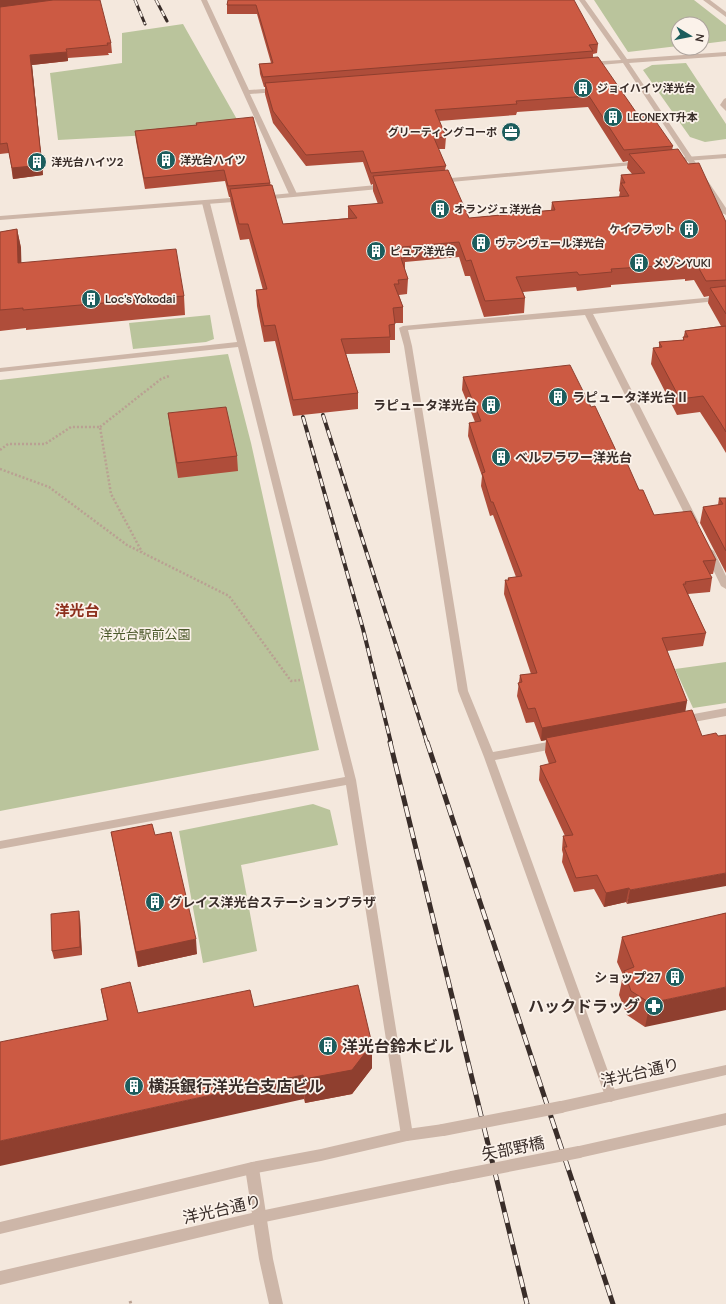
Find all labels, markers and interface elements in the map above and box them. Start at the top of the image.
north arrow [670,16,710,56]
text: N [692,33,708,43]
building icon: ジョイハイツ洋光台 [572,77,594,99]
place label: ジョイハイツ洋光台 [597,80,696,95]
building icon: LEONEXT升本 [602,106,624,128]
place label: LEONEXT升本 [627,109,698,124]
office icon: グリーティングコーポ [500,121,522,143]
place label: グリーティングコーポ [388,124,497,139]
building icon: 洋光台ハイツ [155,149,177,171]
building icon: 洋光台ハイツ2 [26,151,48,173]
place label: 洋光台ハイツ [180,152,246,167]
place label: 洋光台ハイツ2 [51,154,123,169]
building icon: オランジェ洋光台 [429,198,451,220]
place label: オランジェ洋光台 [454,201,542,216]
building icon: ケイフラット [678,218,700,240]
place label: ケイフラット [609,221,675,236]
building icon: ヴァンヴェール洋光台 [470,232,492,254]
place label: ヴァンヴェール洋光台 [495,235,605,250]
building icon: ピュア洋光台 [365,240,387,262]
place label: ピュア洋光台 [390,243,456,258]
building icon: メゾンYUKI [628,252,650,274]
place label: メゾンYUKI [653,255,711,270]
building icon: Loc's Yokodai [80,288,102,310]
place label: Loc's Yokodai [105,291,176,306]
building icon: ラピュータ洋光台Ⅱ [547,386,569,408]
place label: ラピュータ洋光台Ⅱ [572,388,689,406]
building icon: ラピュータ洋光台 [480,394,502,416]
place label: ラピュータ洋光台 [373,396,477,414]
building icon: ベルフラワー洋光台 [490,446,512,468]
place label: ベルフラワー洋光台 [515,448,632,466]
district label: 洋光台 [54,600,100,621]
park label: 洋光台駅前公園 [99,625,191,643]
building icon: グレイス洋光台ステーションプラザ [144,891,166,913]
place label: グレイス洋光台ステーションプラザ [169,893,376,911]
building icon: ショップ27 [664,966,686,988]
place label: ショップ27 [594,968,661,986]
place label: ハックドラッグ [528,995,640,1017]
pharmacy icon: ハックドラッグ [643,995,665,1017]
building icon: 洋光台鈴木ビル [317,1035,339,1057]
place label: 洋光台鈴木ビル [342,1035,454,1057]
street label: 洋光台通り [599,1052,681,1092]
building icon: 横浜銀行洋光台支店ビル [123,1075,145,1097]
place label: 横浜銀行洋光台支店ビル [148,1075,324,1097]
street label: 矢部野橋 [479,1131,547,1165]
street label: 洋光台通り [181,1189,263,1229]

